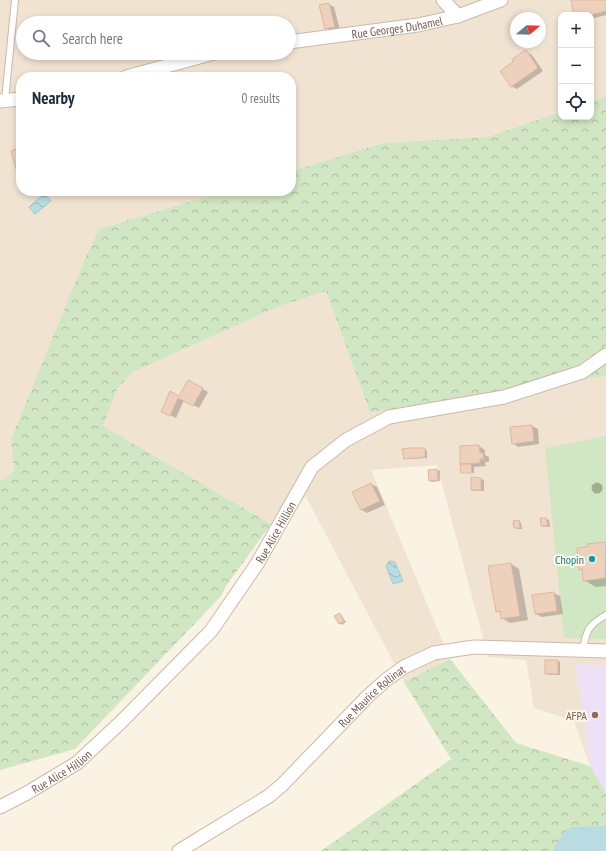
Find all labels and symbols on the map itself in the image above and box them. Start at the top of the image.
street label: Rue Georges Duhamel [351,12,444,41]
north arrow [510,12,546,48]
street label: Rue Alice Hillion [252,498,299,565]
place label: Chopin [555,552,584,567]
marker: Chopin [587,554,597,564]
street label: Rue Maurice Rollinat [335,661,408,730]
place label: AFPA [566,708,587,723]
marker: AFPA [590,710,600,720]
street label: Rue Alice Hillion [29,746,94,796]

